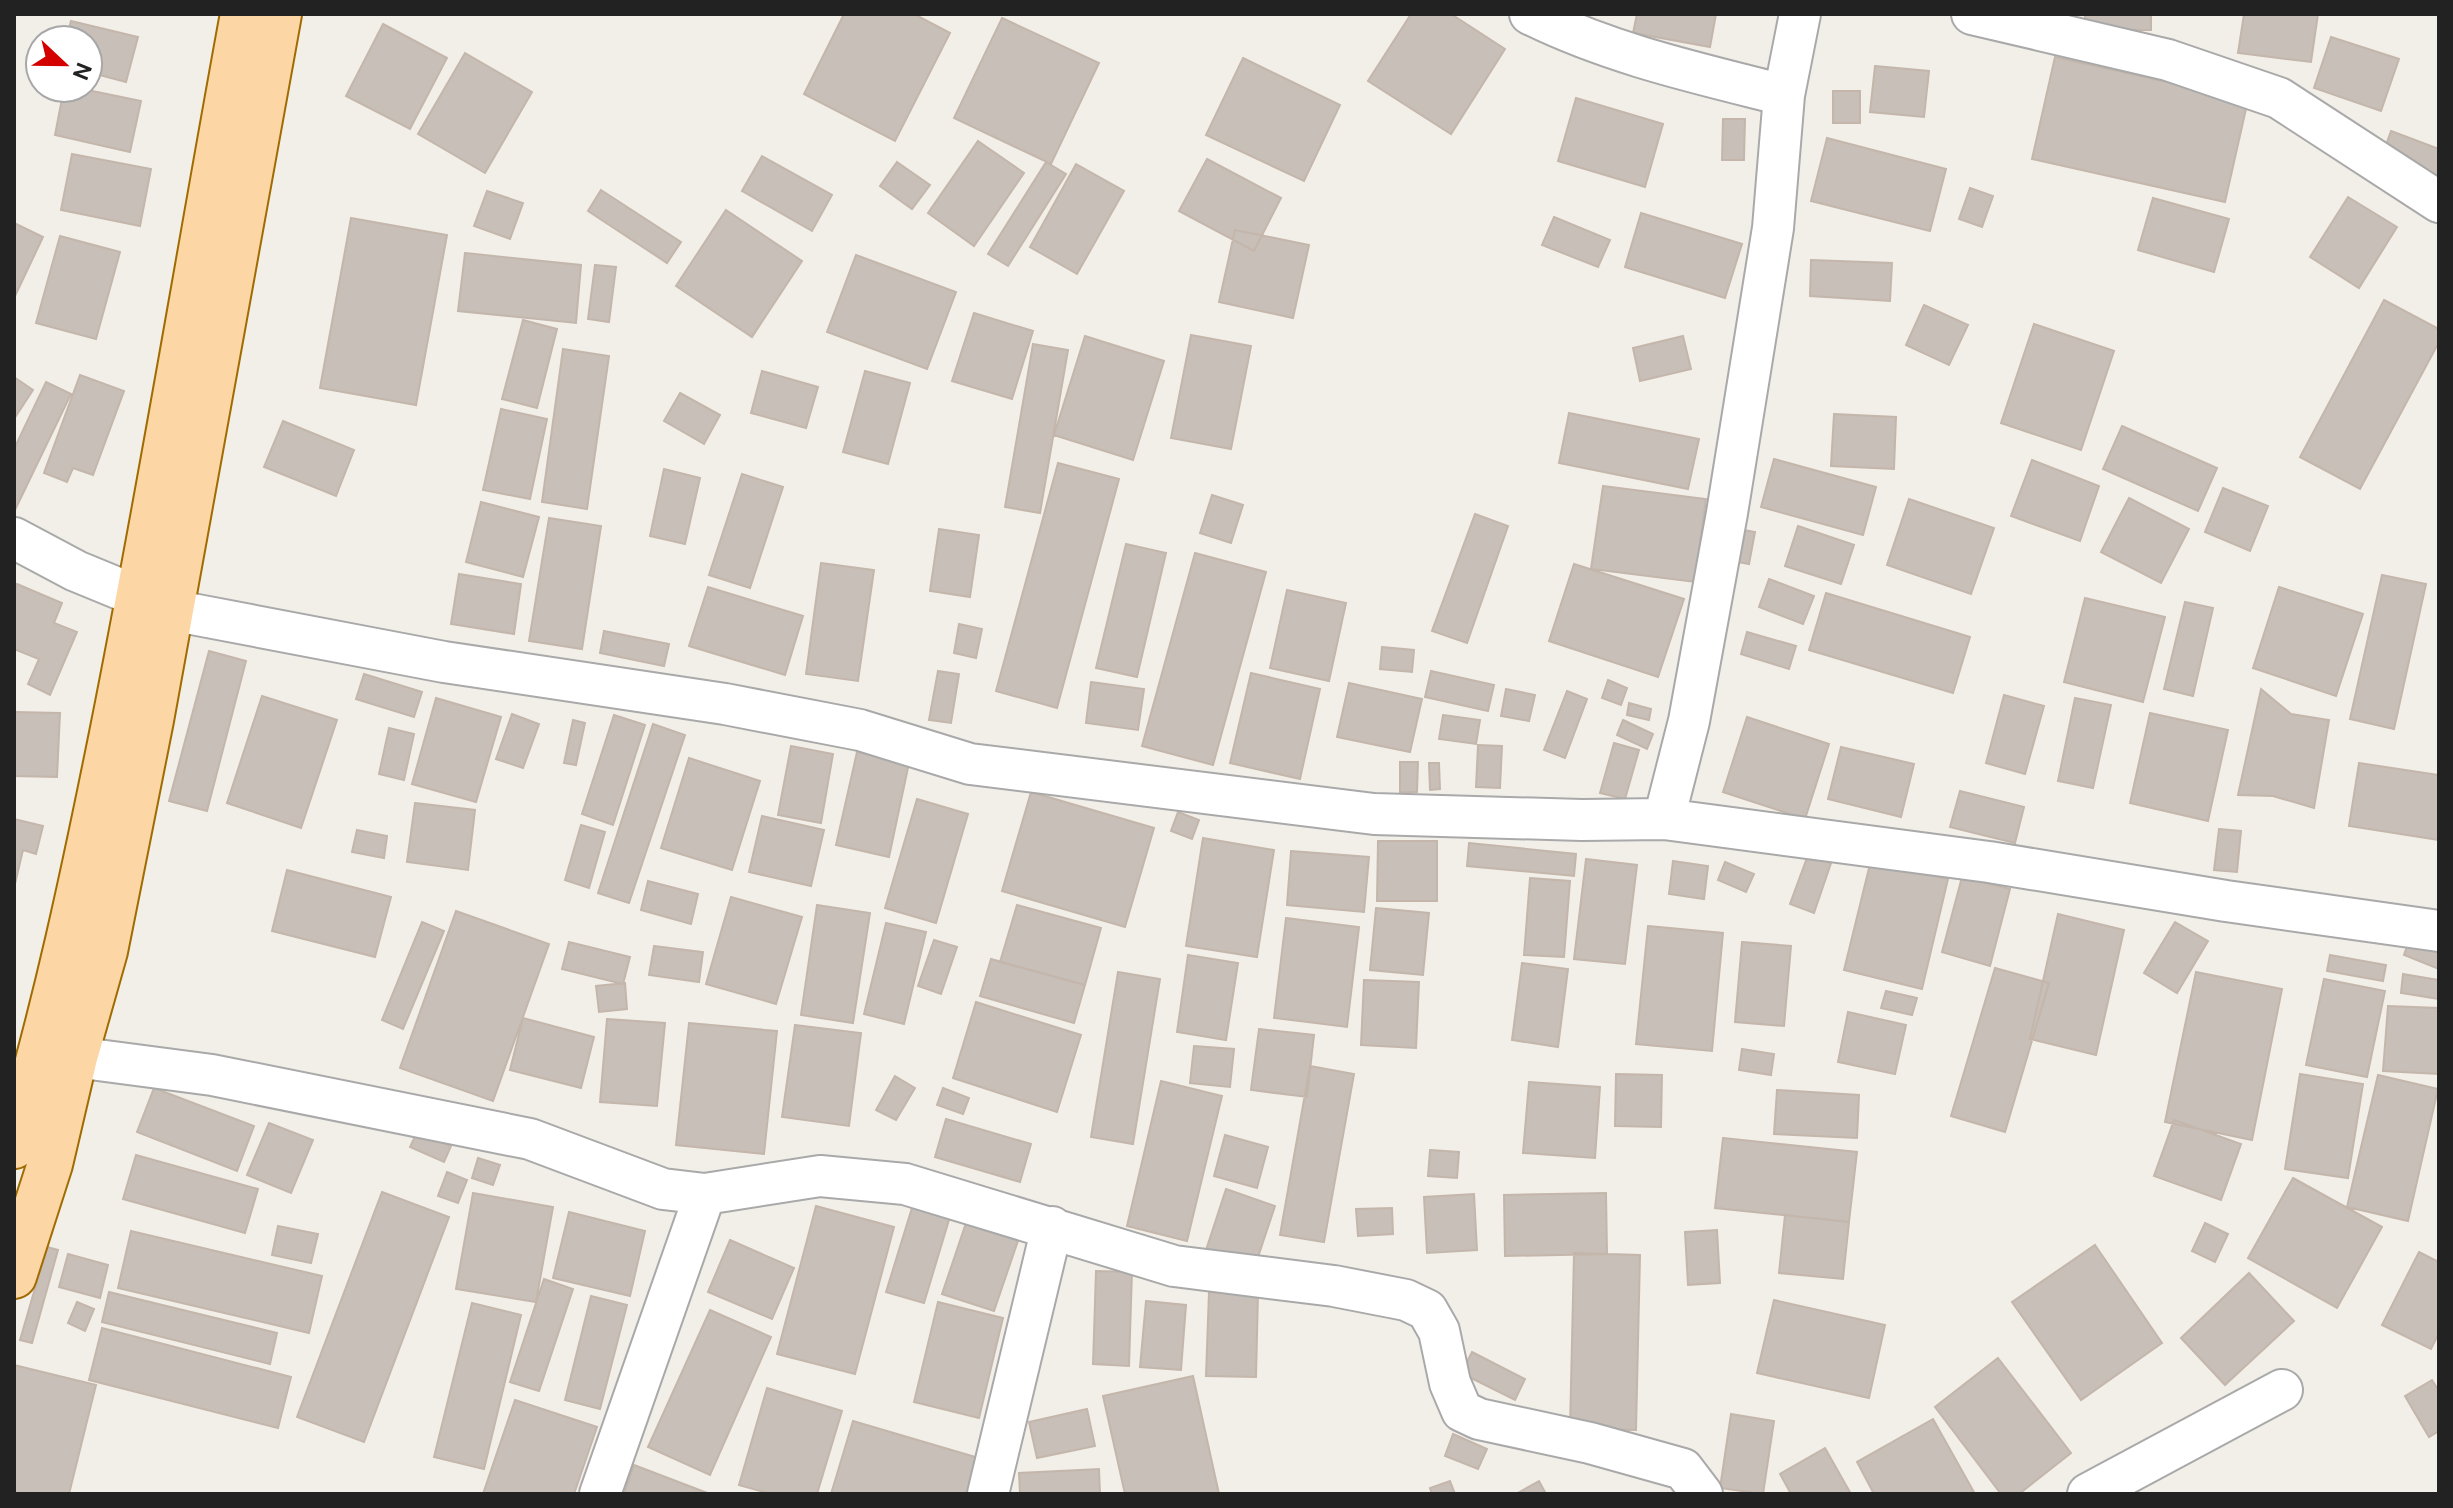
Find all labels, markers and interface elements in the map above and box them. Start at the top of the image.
north arrow [24,24,104,104]
text: N [66,58,99,84]

